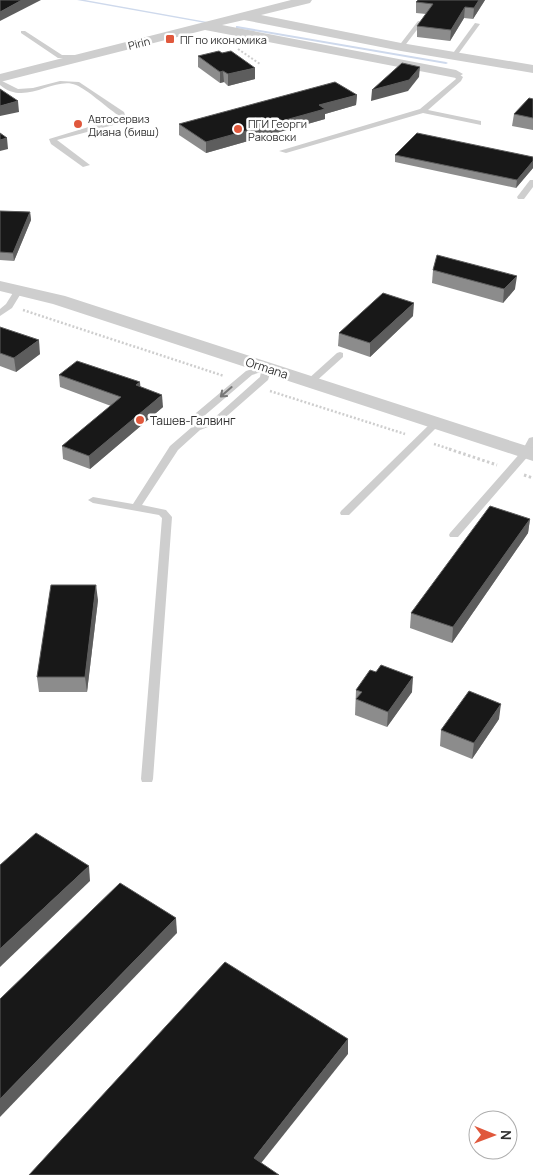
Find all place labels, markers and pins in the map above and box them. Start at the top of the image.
place label: ПГ по икономика [180,32,267,47]
marker: ПГ по икономика [164,33,176,45]
place label: Автосервиз Диана (бивш) [88,111,160,139]
place label: ПГИ Георги Раковски [248,116,307,144]
marker: Автосервиз Диана (бивш) [72,118,84,130]
marker: ПГИ Георги Раковски [232,123,244,135]
place label: Ташев-Галвинг [150,412,236,429]
marker: Ташев-Галвинг [134,414,146,426]

